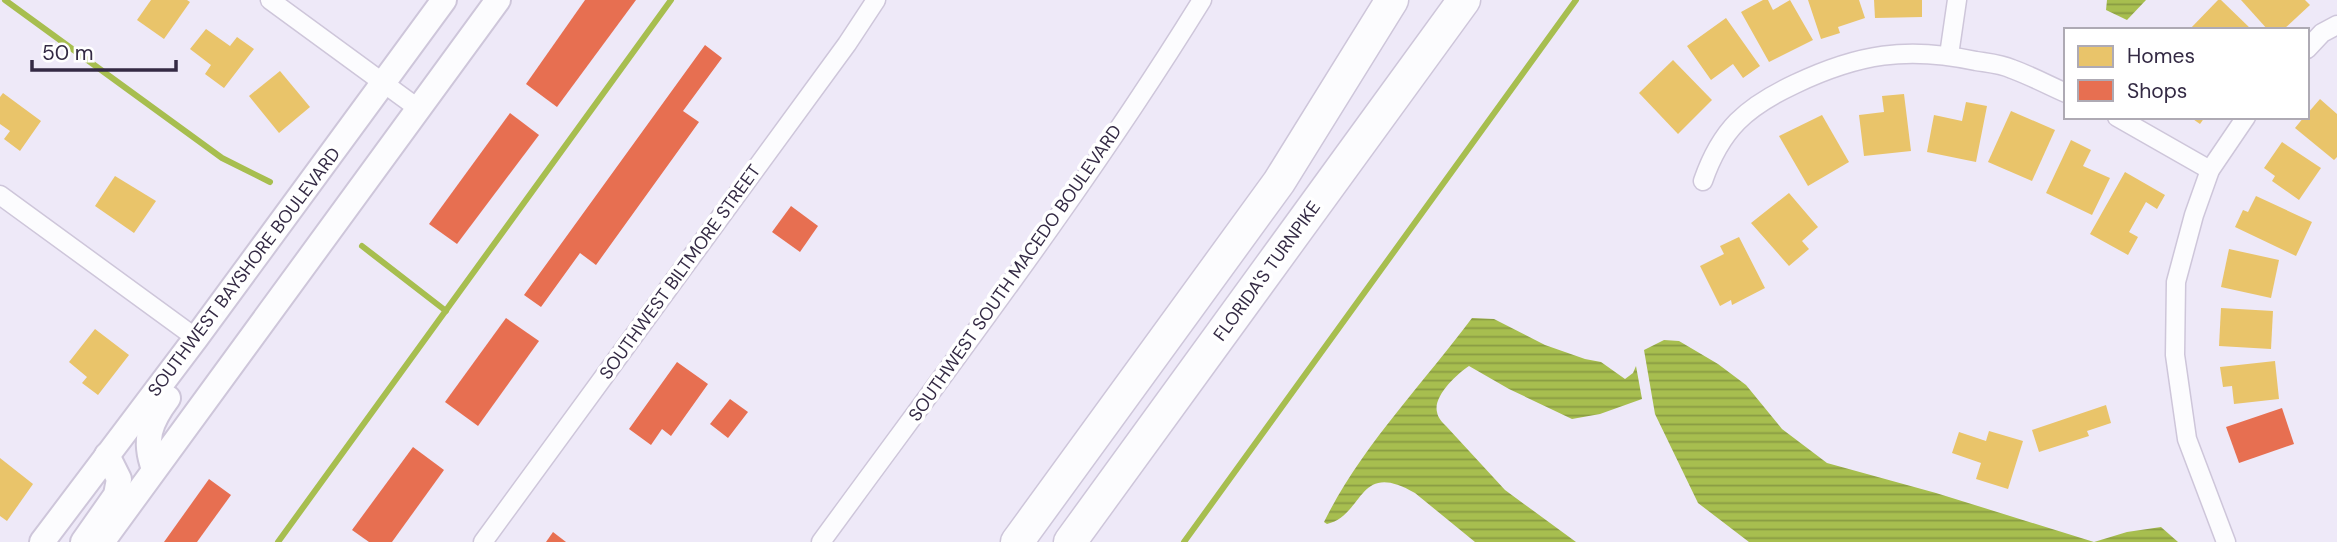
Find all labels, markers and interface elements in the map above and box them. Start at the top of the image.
scale bar [32,28,175,72]
legend [2064,28,2309,119]
text: 50 m [42,39,93,67]
text: Homes [2127,42,2195,70]
text: Shops [2127,77,2187,105]
street label: SOUTHWEST SOUTH MACEDO BOULEVARD [903,120,1127,426]
street label: SOUTHWEST BAYSHORE BOULEVARD [142,143,346,401]
street label: SOUTHWEST BILTMORE STREET [594,160,766,384]
street label: FLORIDA'S TURNPIKE [1208,196,1326,346]

